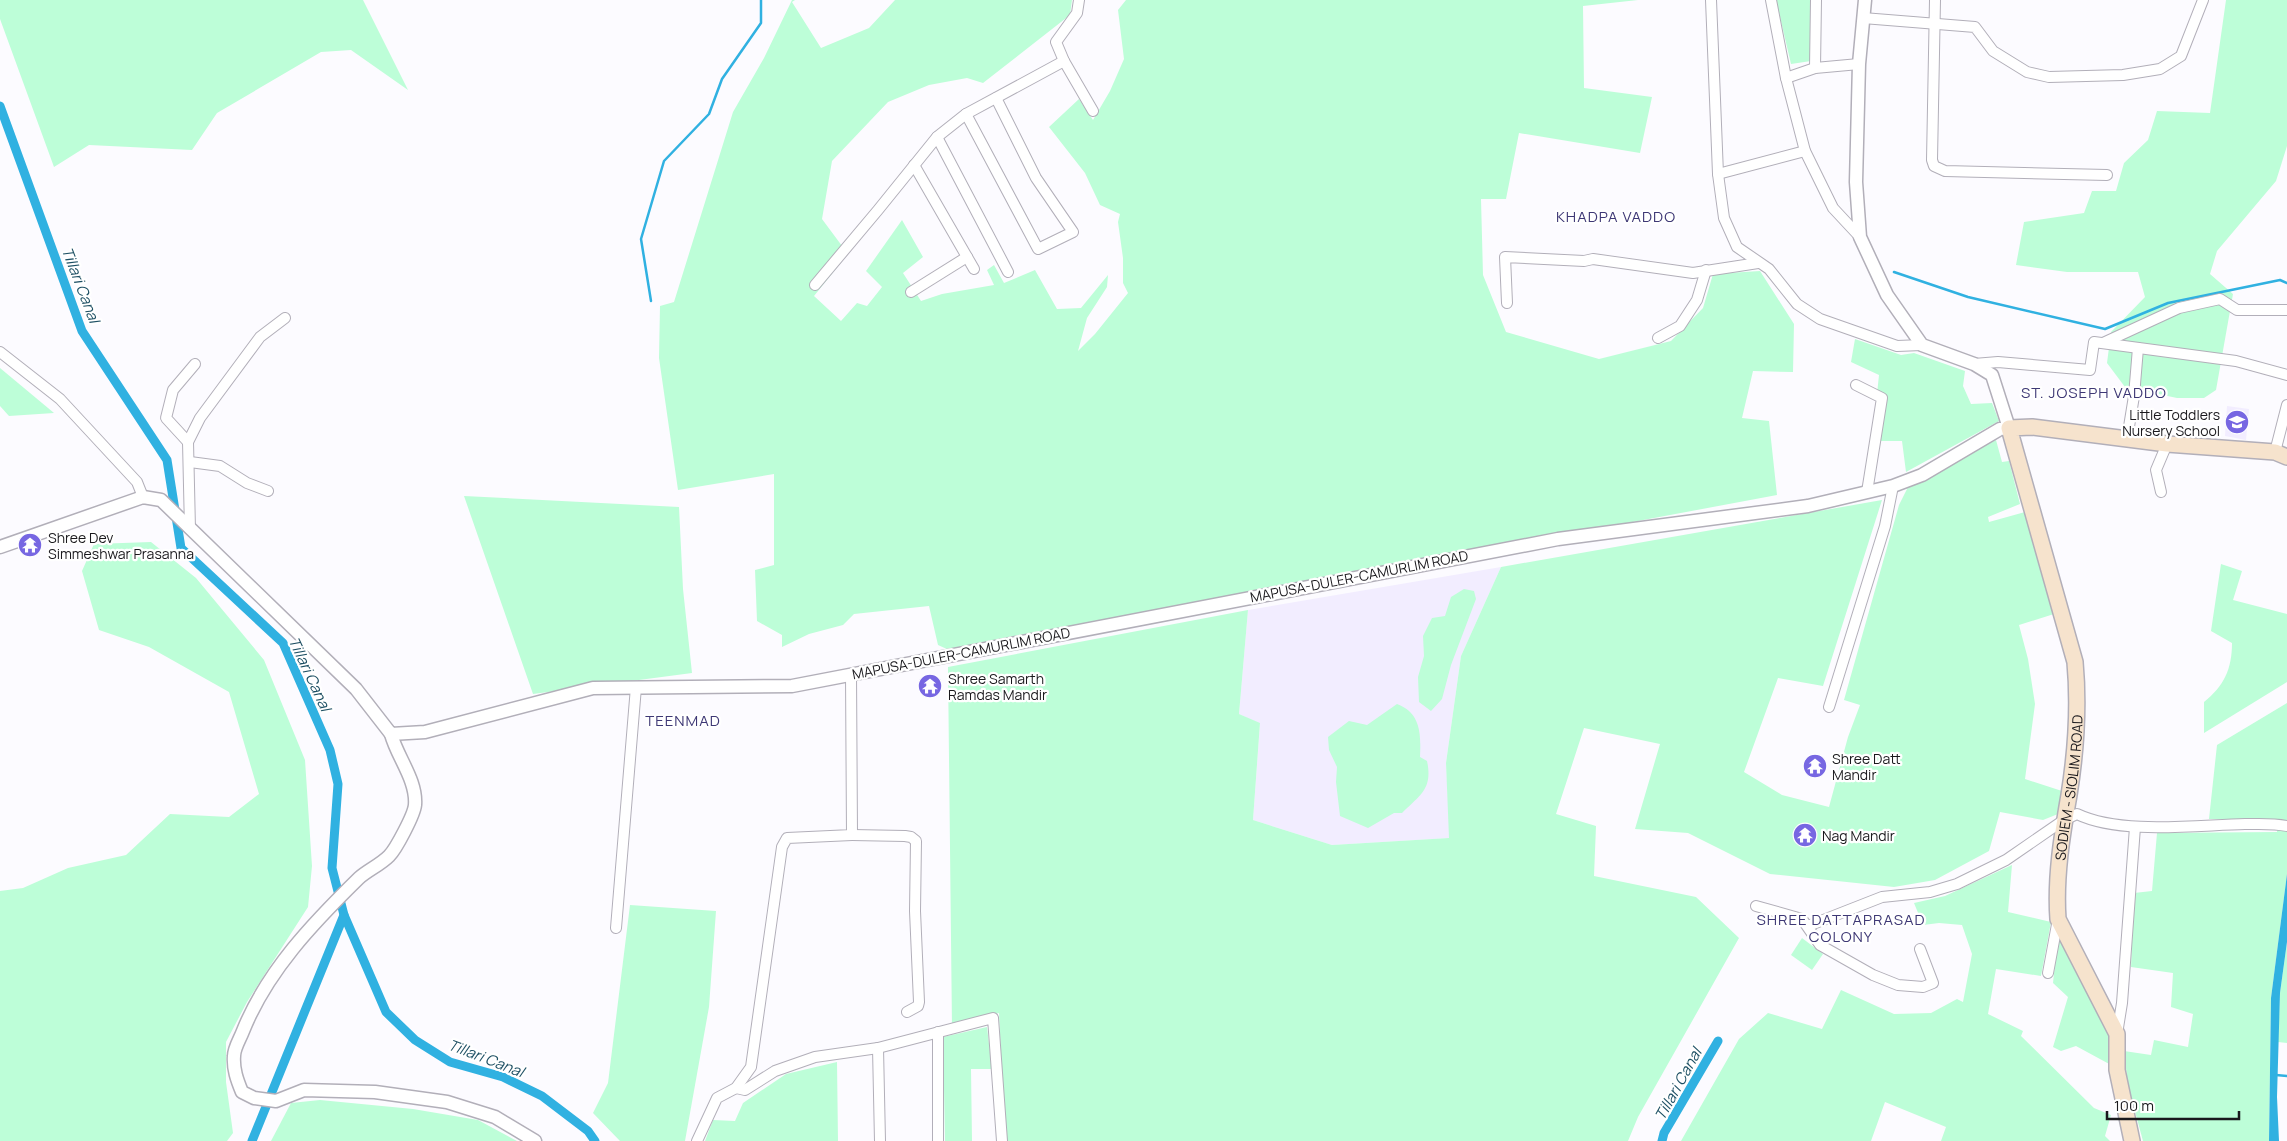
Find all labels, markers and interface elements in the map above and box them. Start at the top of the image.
district label: KHADPA VADDO [1556,206,1676,227]
water label: Tillari Canal [57,244,106,328]
district label: ST. JOSEPH VADDO [2021,382,2167,403]
place label: Little Toddlers Nursery School [2122,405,2220,440]
school or university icon: Little Toddlers Nursery School [2224,409,2250,435]
place label: Shree Dev Simmeshwar Prasanna [48,528,194,563]
temple icon: Shree Dev Simmeshwar Prasanna [17,532,43,558]
street label: MAPUSA-DULER-CAMURLIM ROAD [1248,546,1470,606]
street label: MAPUSA-DULER-CAMURLIM ROAD [850,623,1072,683]
water label: Tillari Canal [284,634,337,717]
place label: Shree Samarth Ramdas Mandir [948,669,1047,704]
temple icon: Shree Samarth Ramdas Mandir [917,673,943,699]
district label: TEENMAD [645,710,721,731]
street label: SODIEM - SIOLIM ROAD [2050,714,2086,861]
place label: Shree Datt Mandir [1832,749,1901,784]
temple icon: Shree Datt Mandir [1802,753,1828,779]
temple icon: Nag Mandir [1792,822,1818,848]
place label: Nag Mandir [1822,826,1895,845]
district label: SHREE DATTAPRASAD COLONY [1757,909,1926,947]
water label: Tillari Canal [445,1034,529,1083]
water label: Tillari Canal [1650,1042,1708,1124]
scale bar [2107,1088,2240,1120]
text: 100 m [2114,1095,2154,1116]

